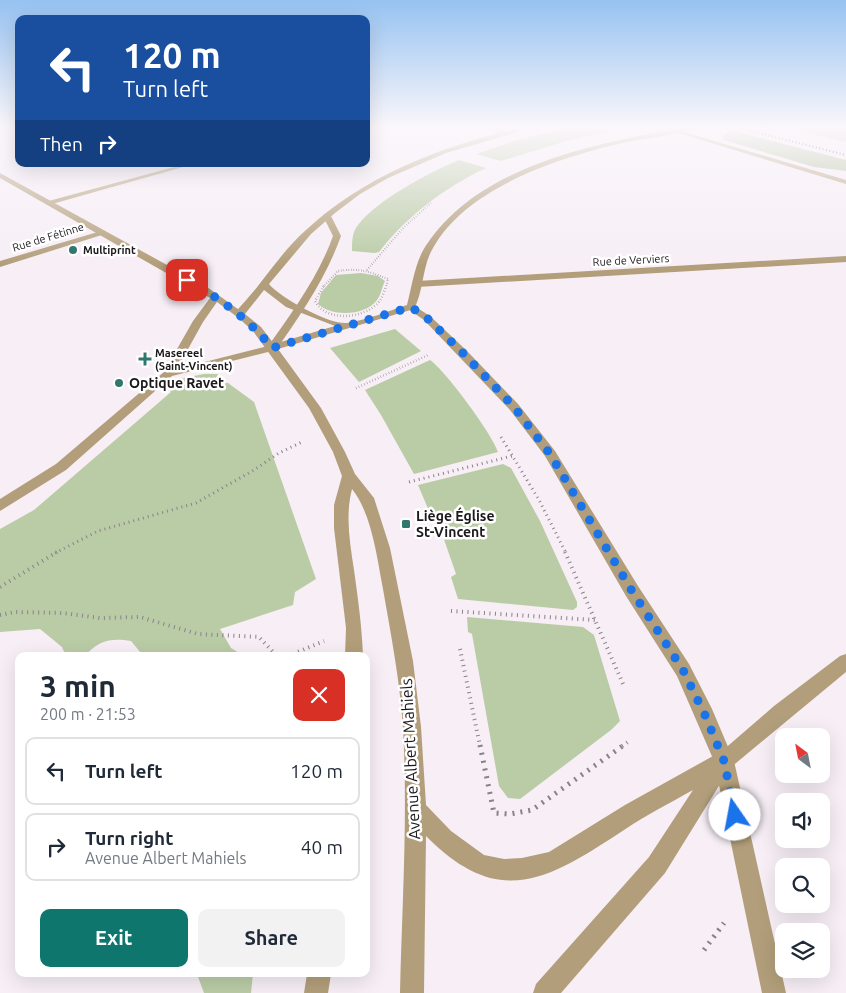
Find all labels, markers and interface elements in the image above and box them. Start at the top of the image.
icon: left [40,35,105,100]
text: 120 m [123,35,221,75]
text: Turn left [123,76,208,101]
icon: right [93,130,121,158]
text: Then [40,133,83,155]
street label: Rue de Fétinne [11,220,85,254]
marker: Multiprint [67,244,79,256]
place label: Multiprint [83,244,136,256]
street label: Rue de Verviers [592,252,670,268]
pin [166,259,208,301]
icon: arrive [173,266,201,294]
place label: Masereel (Saint-Vincent) [155,347,233,373]
marker: Masereel (Saint-Vincent) [139,353,151,365]
place label: Optique Ravet [129,375,224,391]
marker: Optique Ravet [113,377,125,389]
place label: Liège Église St-Vincent [416,507,495,540]
marker: Liège Église St-Vincent [400,518,412,530]
text: 3 min [40,669,116,703]
button: close [293,669,345,721]
street label: Avenue Albert Mahiels [397,678,423,840]
text: 200 m · 21:53 [40,705,136,723]
north arrow [775,728,830,782]
map controls [775,728,830,978]
icon: left [42,757,70,785]
text: Turn left [85,760,163,782]
text: 120 m [290,760,343,782]
position arrow [708,788,760,840]
button: sound [775,793,830,848]
text: Turn right [85,827,173,849]
icon: right [42,833,70,861]
text: 40 m [301,836,343,858]
text: Avenue Albert Mahiels [85,849,247,867]
button: search [775,858,830,913]
button: Exit [40,909,188,967]
button: Share [198,909,345,967]
button: layers [775,923,830,978]

